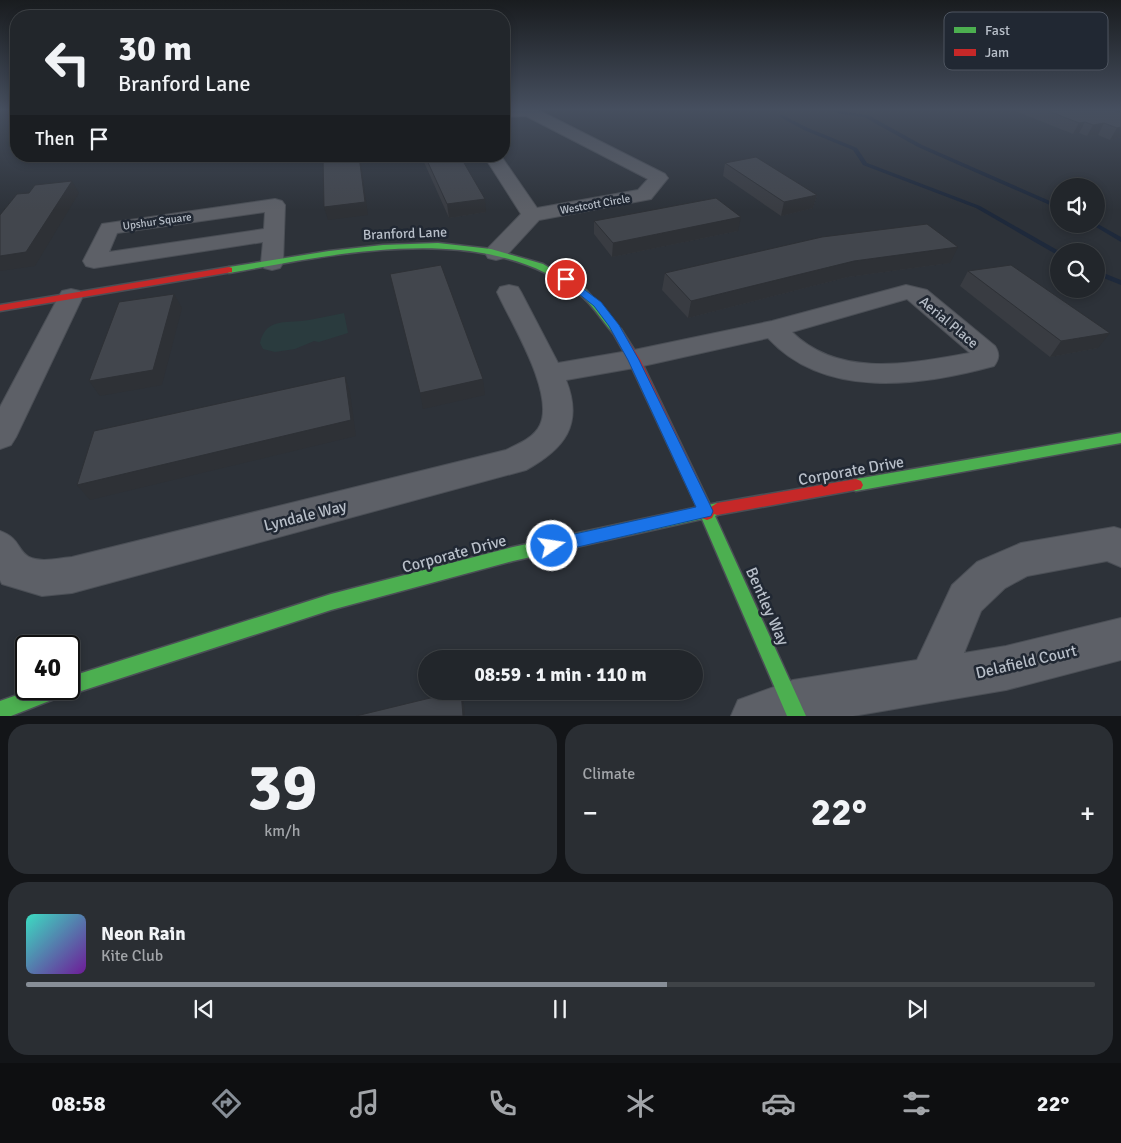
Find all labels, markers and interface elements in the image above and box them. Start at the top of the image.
legend [944,12,1108,70]
text: Fast [985,22,1010,39]
text: 30 m [118,27,192,70]
icon: left [35,30,100,95]
text: Jam [985,44,1009,61]
text: Branford Lane [118,70,251,97]
icon: arrive [85,125,113,153]
text: Then [35,127,75,151]
map controls [1050,178,1105,298]
button: sound [1050,178,1105,233]
street label: Westcott Circle [559,192,631,217]
street label: Upshur Square [122,210,192,233]
street label: Branford Lane [363,224,447,243]
button: search [1050,243,1105,298]
pin [545,258,587,300]
icon: arrive [552,265,580,293]
street label: Aerial Place [916,293,982,352]
street label: Corporate Drive [797,452,906,490]
street label: Lyndale Way [262,496,349,536]
position arrow [525,519,577,571]
street label: Corporate Drive [400,530,509,577]
street label: Bentley Way [741,564,793,649]
speed limit sign: 40 [15,635,80,700]
street label: Delafield Court [974,640,1079,683]
text: 08:59 · 1 min · 110 m [474,663,647,687]
text: 39 [247,748,317,828]
text: Climate [583,764,635,784]
text: 22° [811,789,867,836]
text: − [583,796,598,830]
text: + [1080,796,1095,830]
text: km/h [264,821,300,841]
text: Neon Rain [101,922,186,946]
text: Kite Club [101,946,163,966]
icon: previous [190,995,218,1023]
icon: pause [546,995,574,1023]
icon: next [903,995,931,1023]
icon: directions [209,1086,244,1121]
icon: music [347,1086,382,1121]
icon: phone [485,1086,520,1121]
icon: climate [623,1086,658,1121]
icon: car [761,1086,796,1121]
icon: filters [899,1086,934,1121]
text: 08:58 [52,1090,106,1117]
text: 22° [1037,1090,1069,1117]

